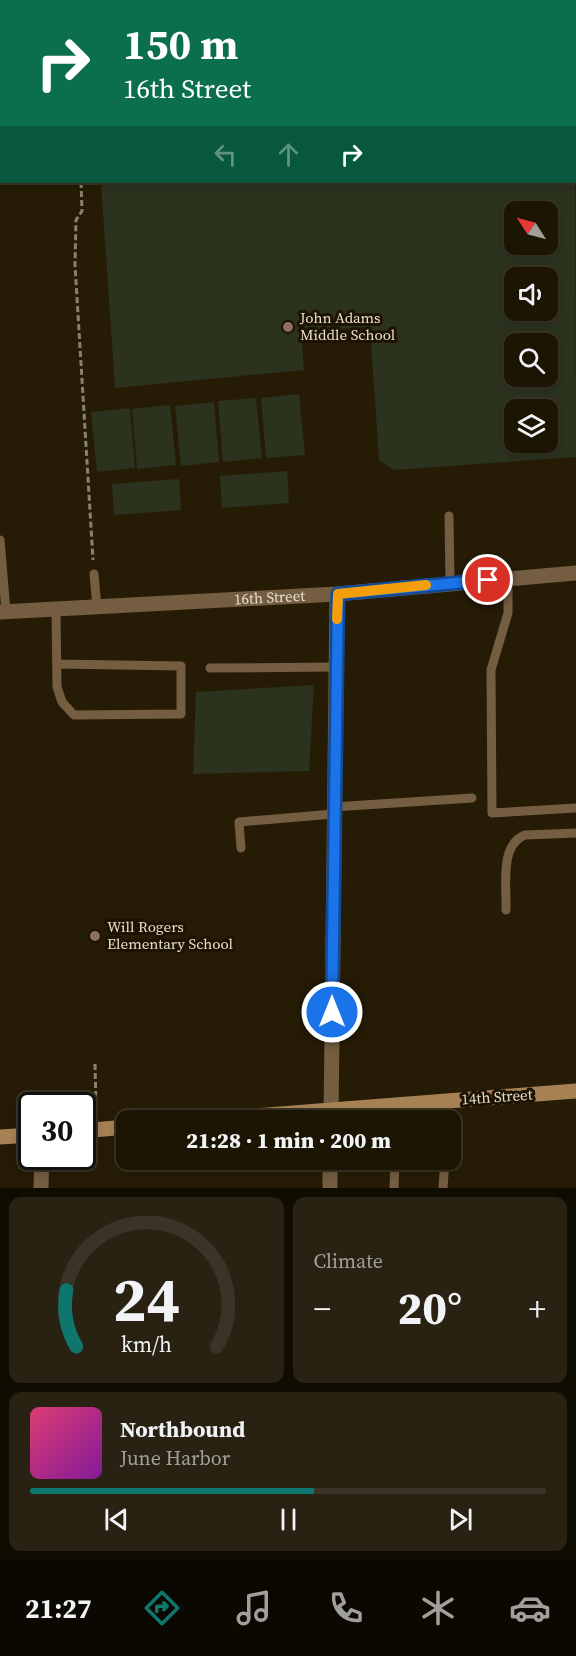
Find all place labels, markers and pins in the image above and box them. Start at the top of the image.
place label: John Adams Middle School [299,307,396,345]
marker: John Adams Middle School [281,320,295,334]
pin [462,554,513,605]
place label: Will Rogers Elementary School [107,916,234,954]
marker: Will Rogers Elementary School [88,929,102,943]

